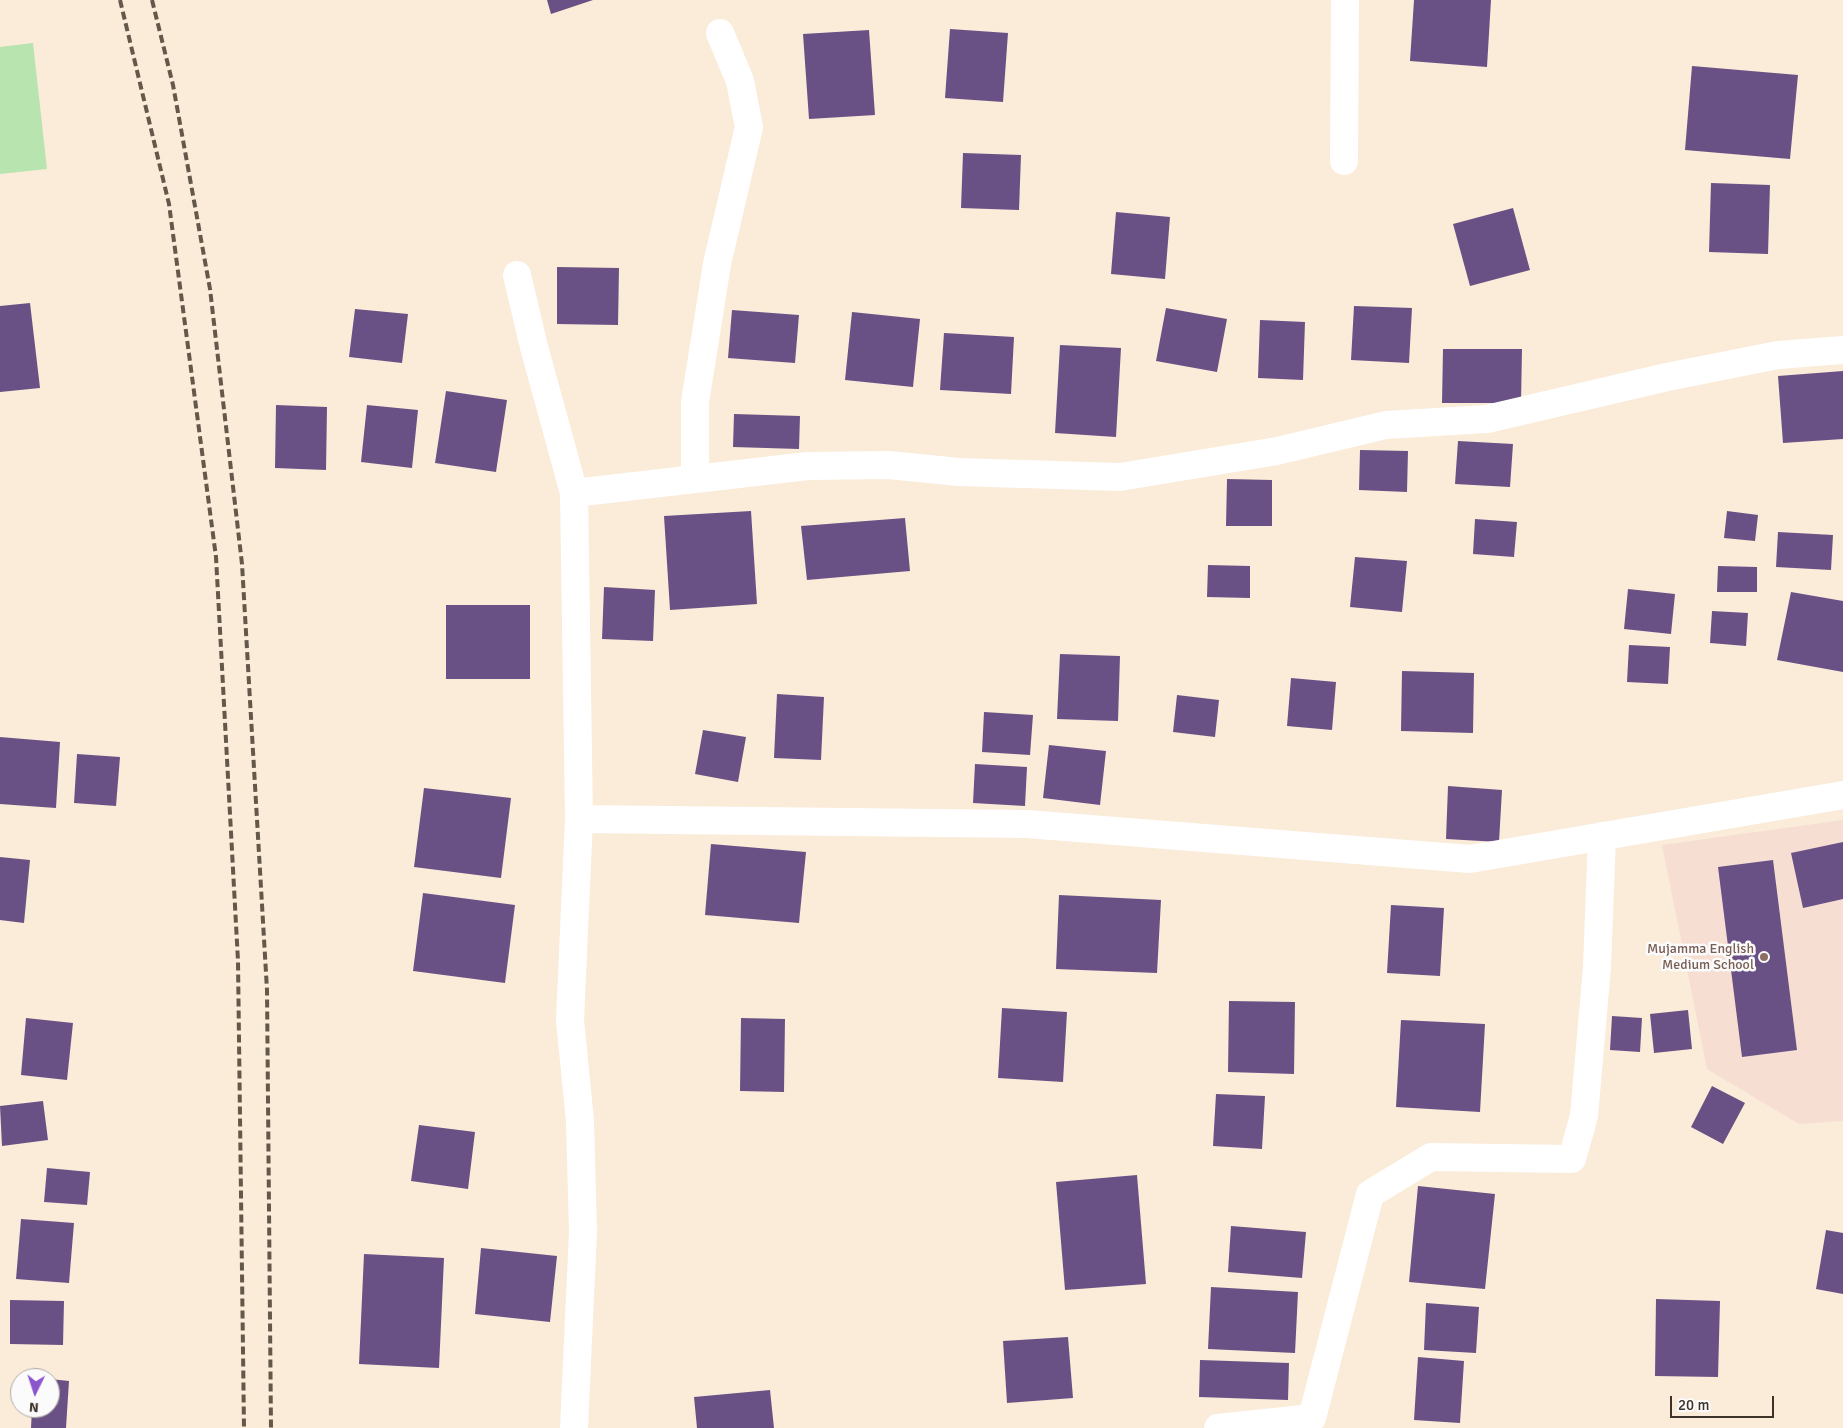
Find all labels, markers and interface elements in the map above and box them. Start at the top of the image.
place label: Mujamma English Medium School [1647,941,1754,974]
marker: Mujamma English Medium School [1758,951,1770,963]
north arrow [10,1368,60,1418]
scale bar [1673,1386,1777,1418]
text: 20 m [1678,1396,1709,1414]
text: N [29,1399,39,1416]

